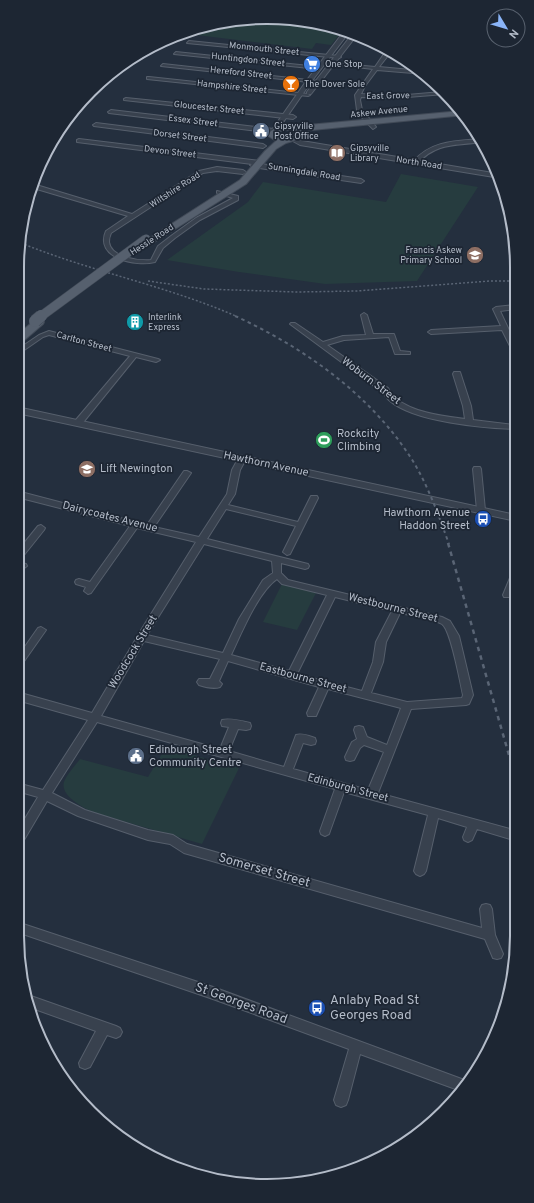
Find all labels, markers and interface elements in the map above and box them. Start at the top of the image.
north arrow [486,8,526,48]
text: N [505,26,521,41]
street label: Monmouth Street [228,40,300,58]
street label: Huntingdon Street [211,51,285,69]
supermarket icon: One Stop [302,54,322,74]
place label: One Stop [325,59,362,70]
street label: Hereford Street [210,64,272,82]
bar icon: The Dover Sole [281,74,301,94]
street label: Hampshire Street [197,78,267,96]
place label: The Dover Sole [304,79,365,90]
street label: East Grove [366,90,410,102]
street label: Gloucester Street [173,99,245,117]
street label: Askew Avenue [350,103,408,120]
street label: Essex Street [168,113,218,129]
public building icon: Gipsyville Post Office [251,121,271,141]
place label: Gipsyville Post Office [274,121,319,142]
street label: Dorset Street [153,127,207,145]
street label: Devon Street [143,143,197,161]
library icon: Gipsyville Library [327,143,347,163]
place label: Gipsyville Library [350,143,389,164]
street label: North Road [395,154,443,172]
street label: Sunningdale Road [267,161,341,183]
street label: Wiltshire Road [148,170,202,210]
street label: Hessle Road [128,222,176,258]
place label: Francis Askew Primary School [400,245,463,266]
school or university icon: Francis Askew Primary School [465,245,485,265]
building icon: Interlink Express [125,312,145,332]
place label: Interlink Express [148,312,182,333]
street label: Carlton Street [55,329,113,355]
street label: Woburn Street [338,354,404,408]
place label: Rockcity Climbing [337,427,381,454]
sports icon: Rockcity Climbing [314,430,334,450]
street label: Hawthorn Avenue [222,448,310,480]
school or university icon: Lift Newington [77,459,97,479]
place label: Lift Newington [100,462,173,476]
street label: Dairycoates Avenue [61,498,159,536]
place label: Hawthorn Avenue Haddon Street [383,506,470,533]
bus stop icon: Hawthorn Avenue Haddon Street [473,509,493,529]
street label: Westbourne Street [347,590,439,626]
street label: Woodcock Street [105,612,161,692]
street label: Eastbourne Street [258,660,348,696]
place label: Edinburgh Street Community Centre [149,743,242,770]
public building icon: Edinburgh Street Community Centre [126,746,146,766]
street label: Edinburgh Street [306,770,390,806]
street label: Somerset Street [216,850,312,892]
street label: St Georges Road [193,980,289,1028]
place label: Anlaby Road St Georges Road [330,993,419,1024]
bus stop icon: Anlaby Road St Georges Road [307,998,327,1018]

